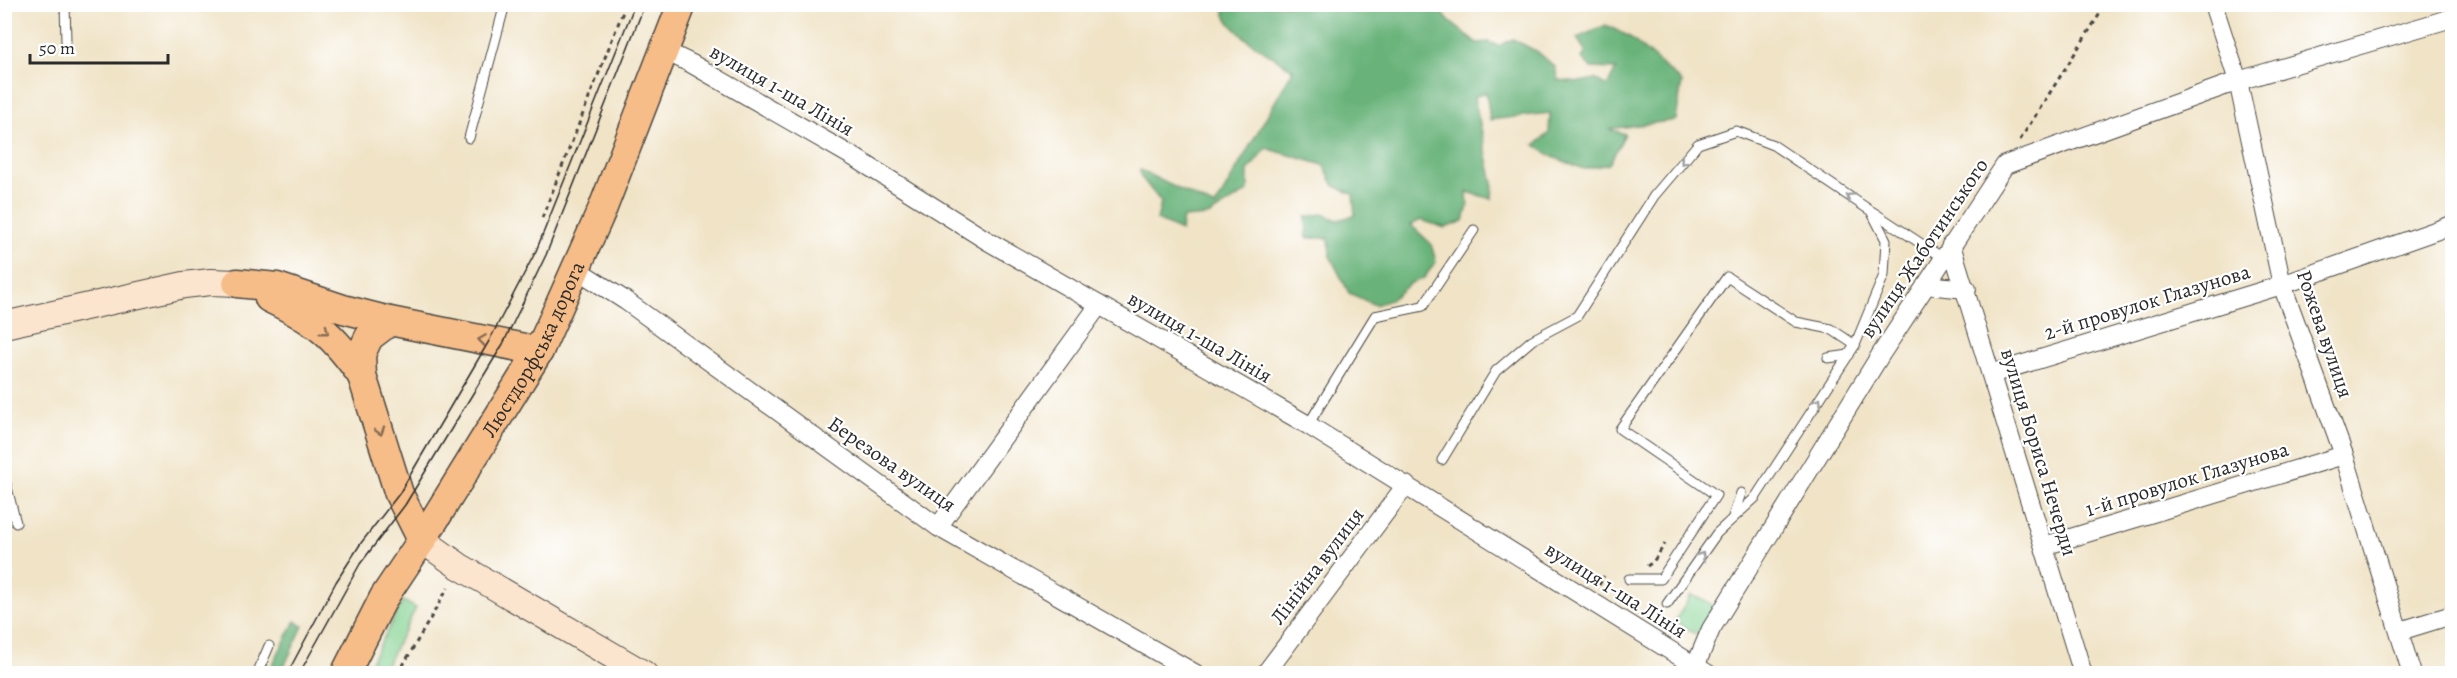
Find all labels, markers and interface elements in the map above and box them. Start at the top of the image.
scale bar [30,27,168,65]
text: 50 m [39,36,75,60]
street label: вулиця 1-ша Лінія [705,37,859,143]
street label: вулиця Жаботинського [1853,153,1995,343]
one-way arrow [1680,154,1691,165]
one-way arrow [1846,193,1857,204]
street label: Люстдорфська дорога [475,257,591,443]
street label: 2-й провулок Глазунова [2041,257,2254,347]
street label: Рожева вулиця [2290,266,2360,402]
street label: вулиця 1-ша Лінія [1123,284,1277,390]
one-way arrow [318,324,329,335]
one-way arrow [477,334,486,346]
street label: вулиця Бориса Нечерди [1994,345,2084,559]
one-way arrow [1811,397,1822,408]
street label: Березова вулиця [822,409,962,519]
one-way arrow [373,425,386,436]
street label: 1-й провулок Глазунова [2082,435,2292,523]
street label: Лінійна вулиця [1264,502,1370,630]
street label: вулиця 1-ша Лінія [1540,535,1692,645]
one-way arrow [1693,552,1704,563]

